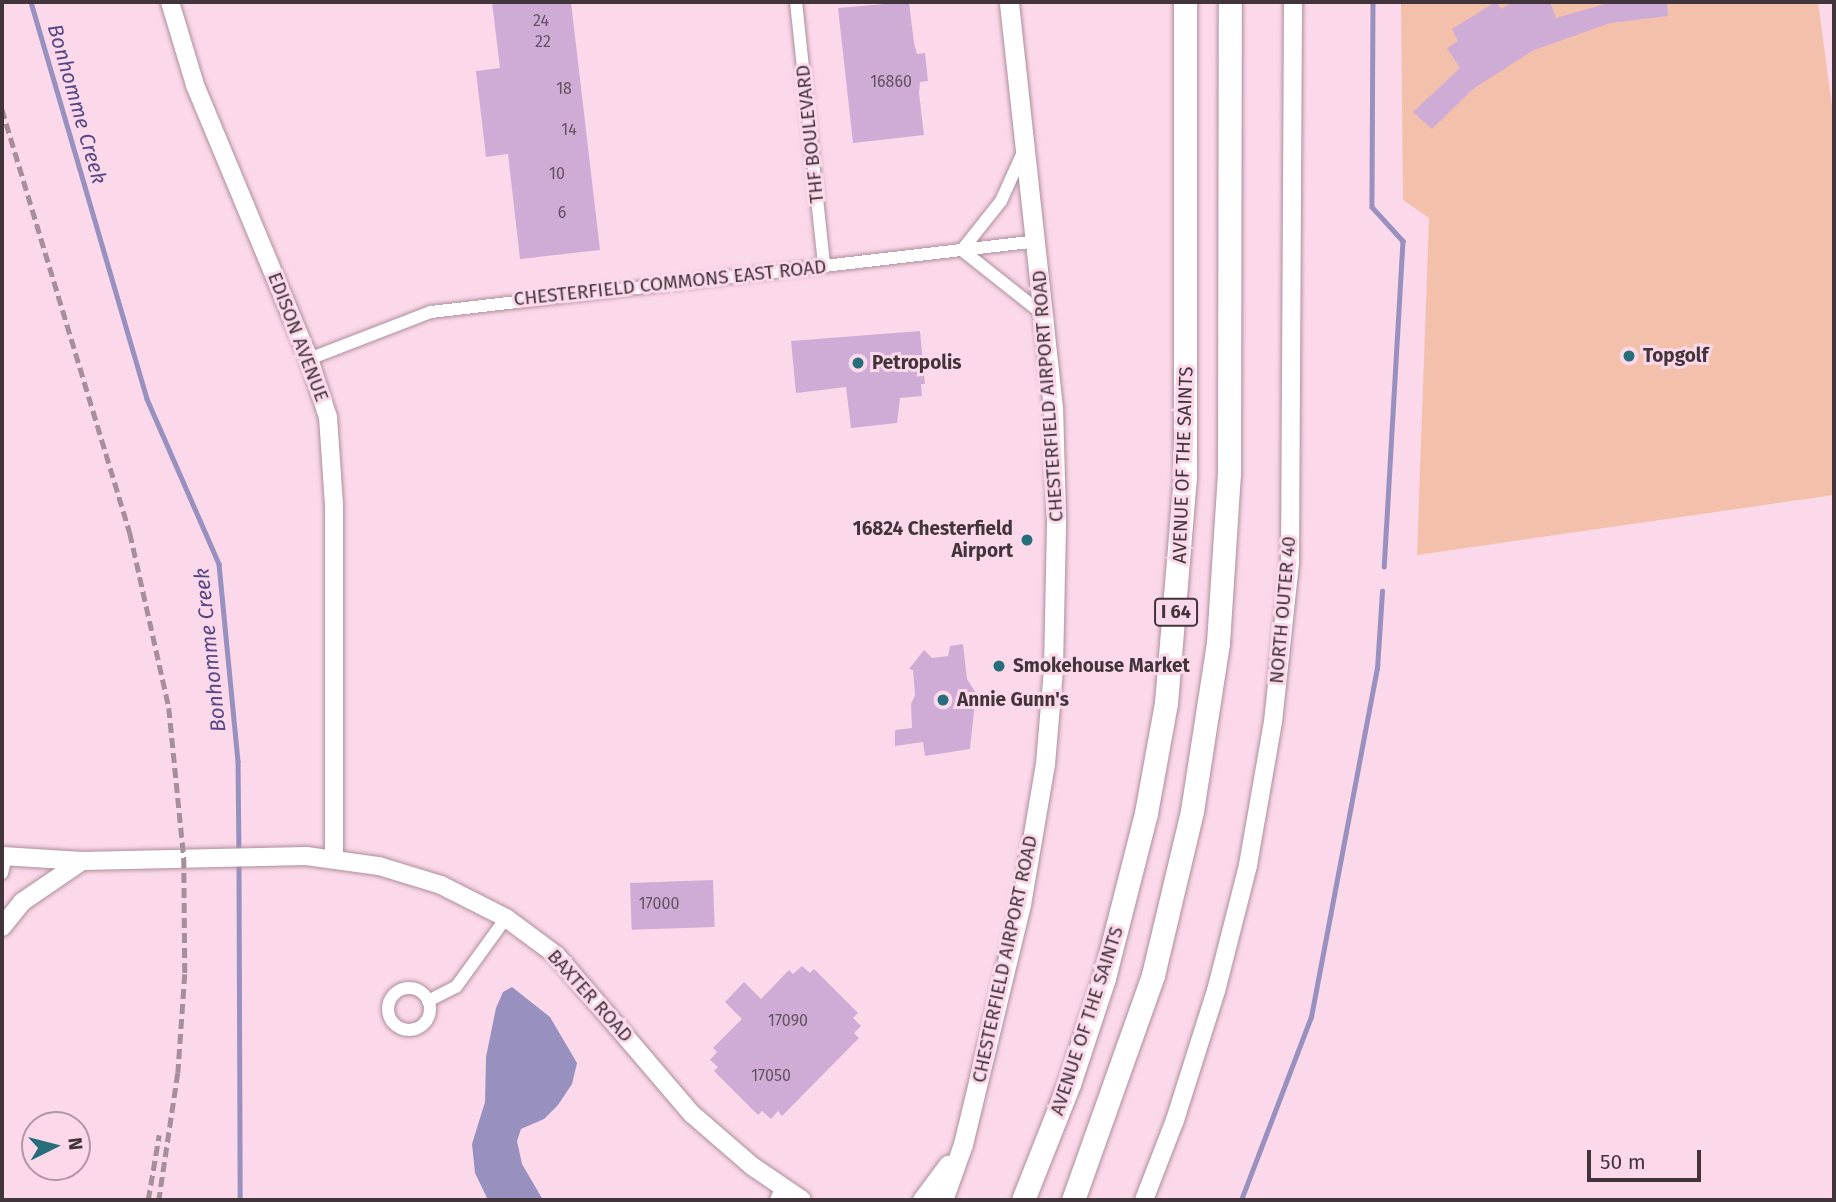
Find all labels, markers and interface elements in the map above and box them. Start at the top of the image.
house number: 24 [533,11,549,31]
water label: Bonhomme Creek [42,21,112,187]
house number: 22 [535,32,551,52]
street label: THF BOULEVARD [791,64,829,204]
house number: 16860 [870,72,912,92]
house number: 18 [556,79,572,99]
house number: 14 [561,120,577,140]
house number: 10 [549,164,565,184]
house number: 6 [558,203,566,223]
street label: CHESTERFIELD COMMONS EAST ROAD [513,255,827,311]
street label: EDISON AVENUE [263,269,333,405]
street label: CHESTERFIELD AIRPORT ROAD [1028,269,1068,523]
place label: Topgolf [1643,345,1708,367]
marker: Topgolf [1621,348,1637,364]
place label: Petropolis [872,352,961,374]
marker: Petropolis [850,355,866,371]
street label: AVENUE OF THE SAINTS [1168,366,1198,564]
place label: 16824 Chesterfield Airport [853,518,1013,562]
marker: 16824 Chesterfield Airport [1019,532,1035,548]
street label: NORTH OUTER 40 [1265,535,1301,685]
water label: Bonhomme Creek [189,567,231,733]
road number: I 64 [1153,598,1199,626]
place label: Smokehouse Market [1013,655,1190,677]
marker: Smokehouse Market [991,658,1007,674]
place label: Annie Gunn's [957,689,1069,711]
marker: Annie Gunn's [935,692,951,708]
street label: CHESTERFIELD AIRPORT ROAD [968,833,1042,1085]
house number: 17000 [639,894,679,914]
street label: AVENUE OF THE SAINTS [1046,924,1128,1118]
street label: BAXTER ROAD [543,945,637,1047]
house number: 17090 [768,1011,808,1031]
house number: 17050 [751,1066,791,1086]
north arrow [21,1111,91,1181]
text: N [63,1136,87,1151]
scale bar [1591,1136,1705,1180]
text: 50 m [1600,1149,1646,1175]

